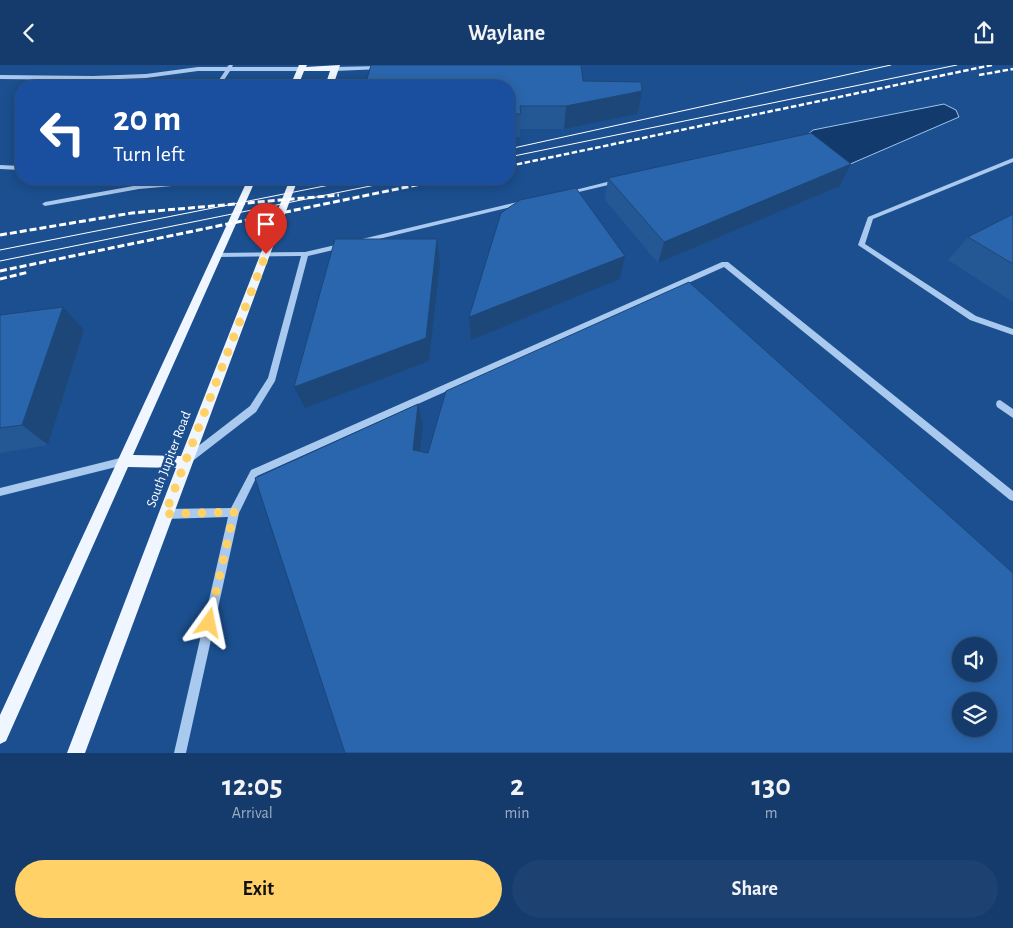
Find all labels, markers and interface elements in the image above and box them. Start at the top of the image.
icon: back [15,19,43,47]
icon: share [970,19,998,47]
text: Waylane [468,22,545,44]
icon: left [30,100,95,165]
text: 20 m [113,102,181,137]
text: Turn left [113,143,185,165]
pin [245,203,287,254]
icon: arrive [252,210,280,238]
street label: South Jupiter Road [144,409,194,509]
position arrow [182,596,234,648]
map controls [952,637,997,737]
button: sound [952,637,997,682]
button: layers [952,692,997,737]
text: 12:05 [222,771,282,801]
text: 2 [510,771,524,801]
text: 130 [752,771,791,801]
text: Arrival [232,805,273,821]
text: min [505,805,529,821]
text: m [765,805,778,821]
button: Exit [15,860,502,918]
button: Share [512,860,998,918]

